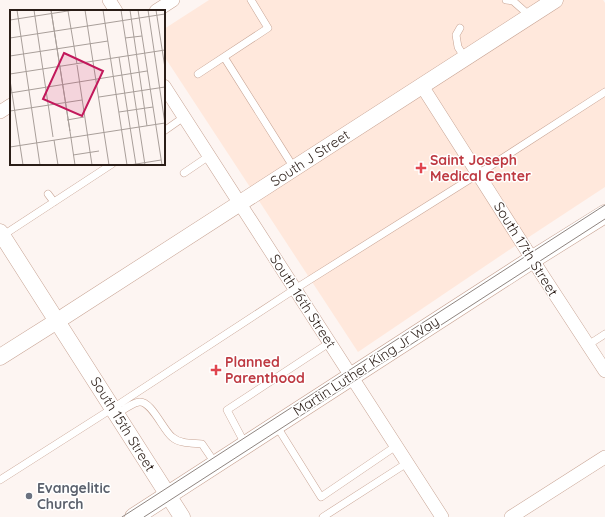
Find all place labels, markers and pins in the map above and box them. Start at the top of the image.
place label: Saint Joseph Medical Center [430,151,531,185]
marker: Saint Joseph Medical Center [415,162,427,174]
place label: Planned Parenthood [225,353,305,387]
marker: Planned Parenthood [210,364,222,376]
place label: Evangelitic Church [37,479,110,513]
marker: Evangelitic Church [24,491,34,501]

